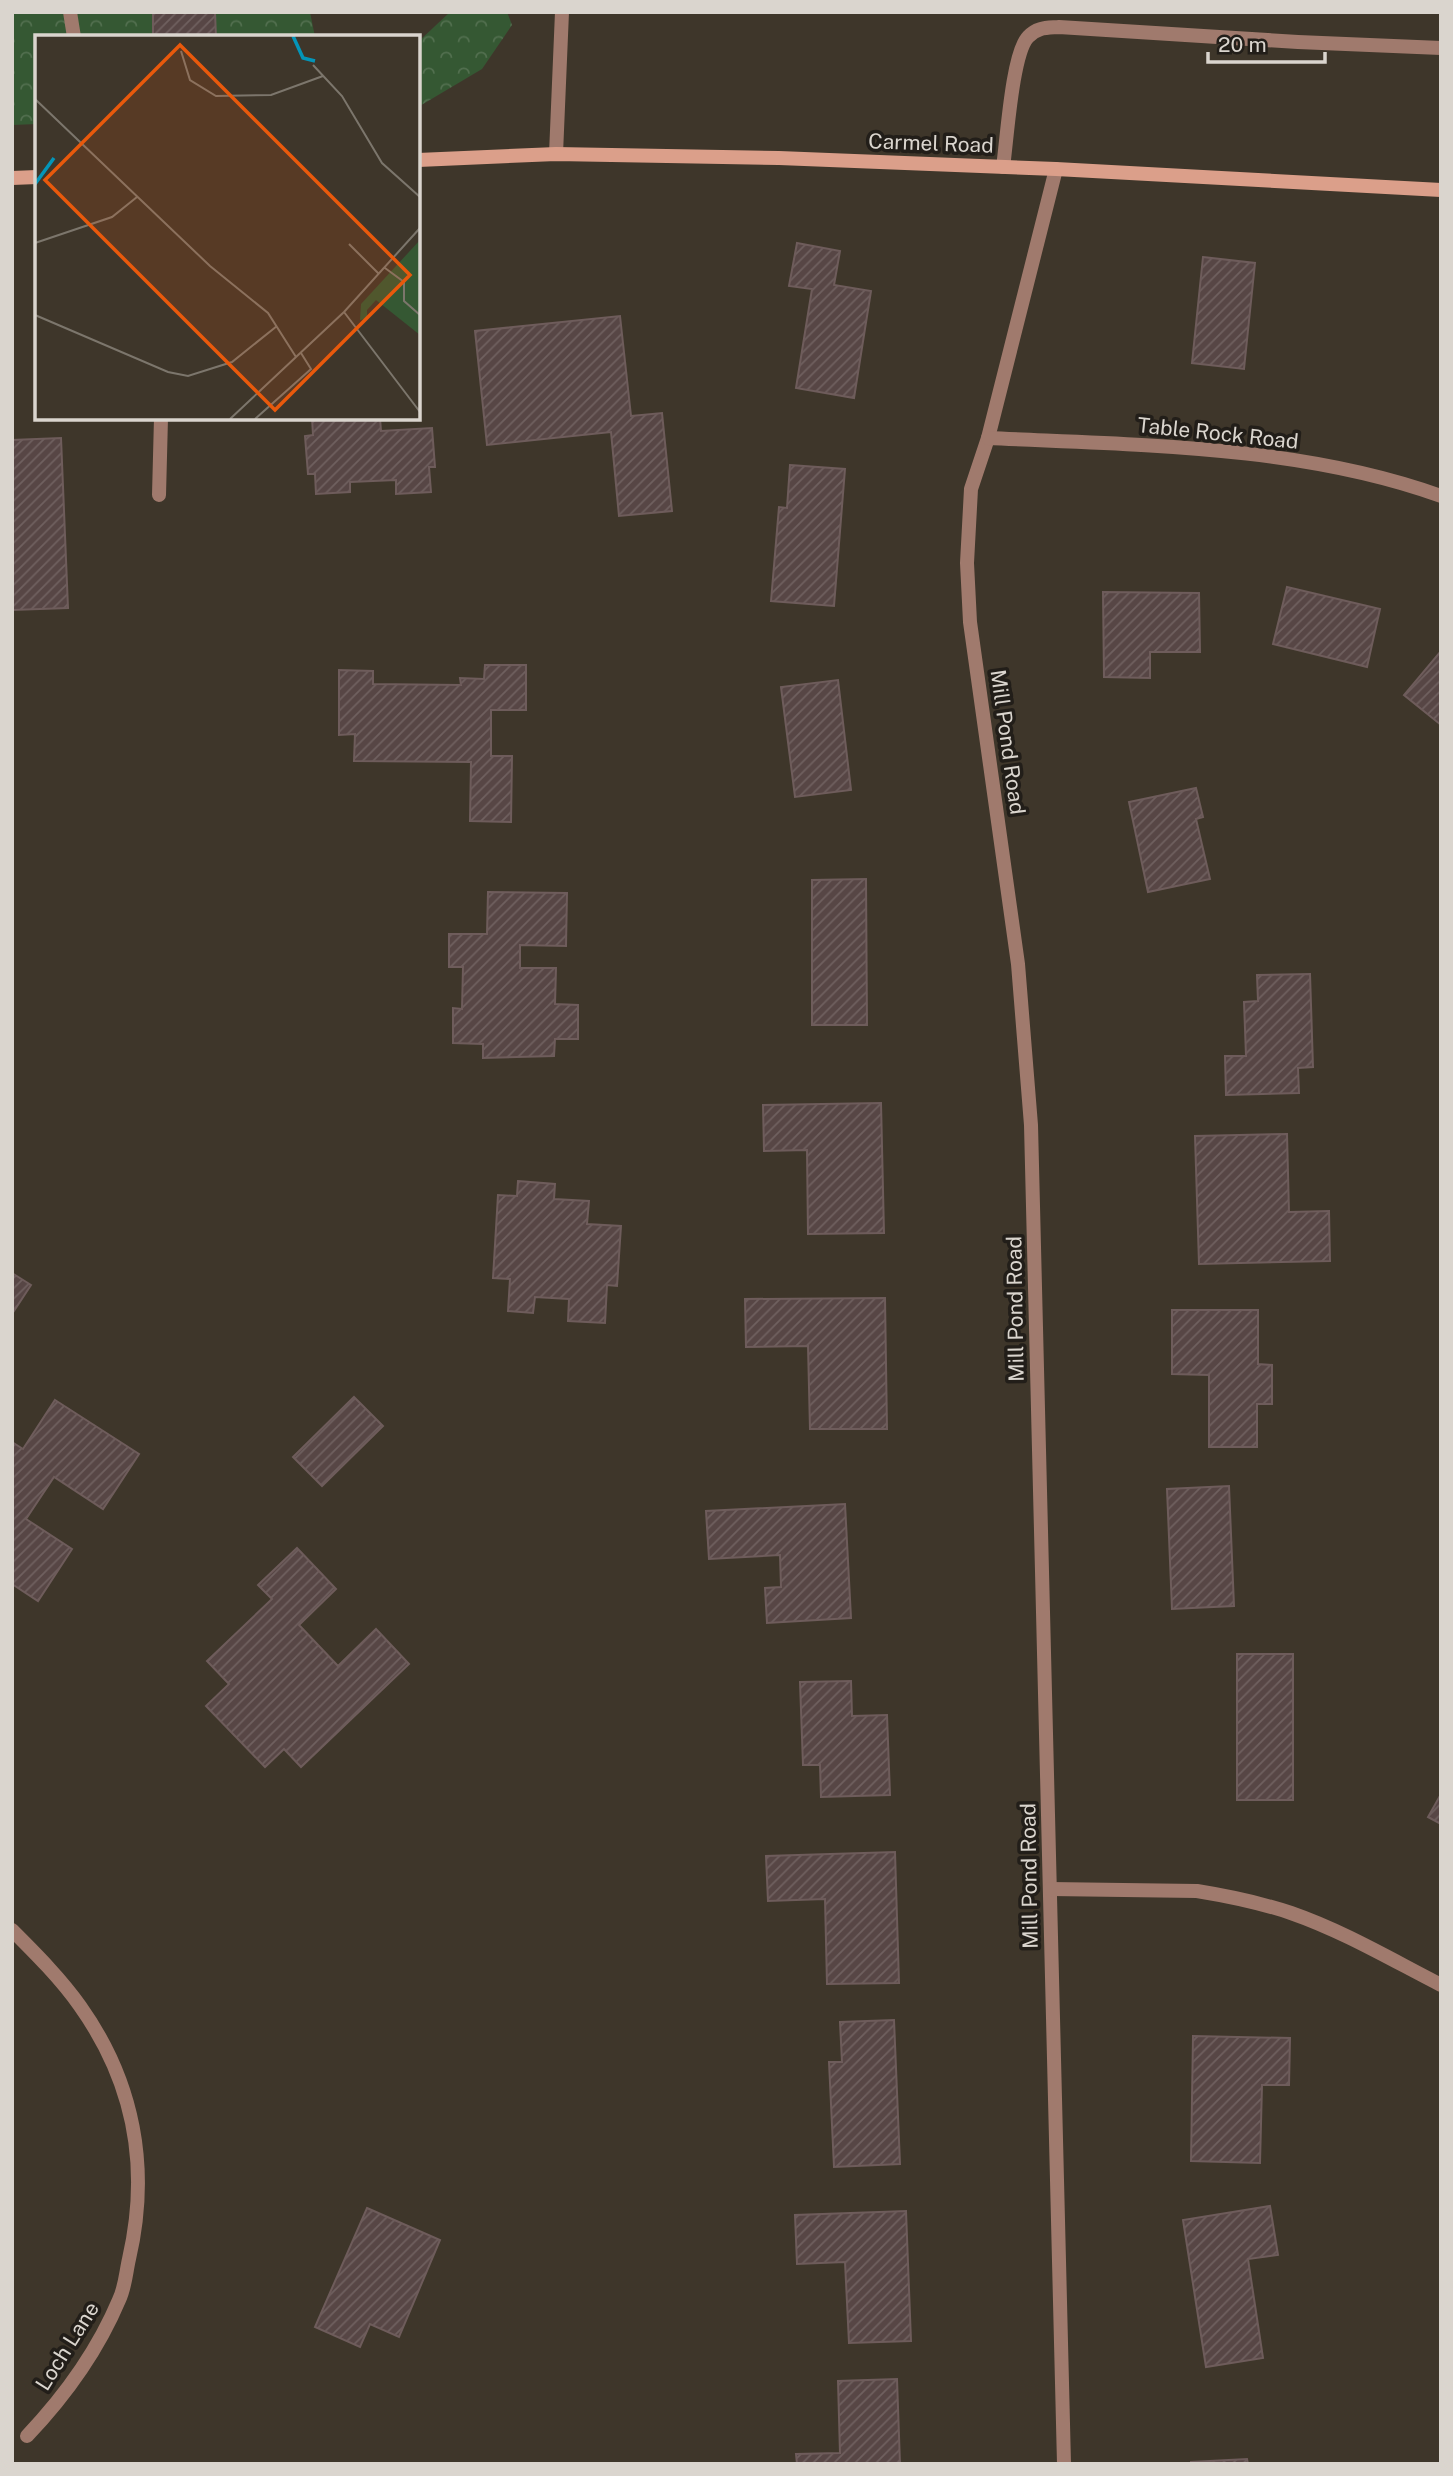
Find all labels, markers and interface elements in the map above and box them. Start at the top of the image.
scale bar [1208,21,1325,65]
text: 20 m [1218,32,1267,57]
inset map [35,35,420,420]
street label: Carmel Road [868,128,994,158]
street label: Table Rock Road [1136,412,1300,454]
street label: Mill Pond Road [985,668,1031,816]
street label: Mill Pond Road [1001,1236,1029,1382]
street label: Mill Pond Road [1015,1803,1043,1949]
street label: Loch Lane [30,2297,104,2395]

